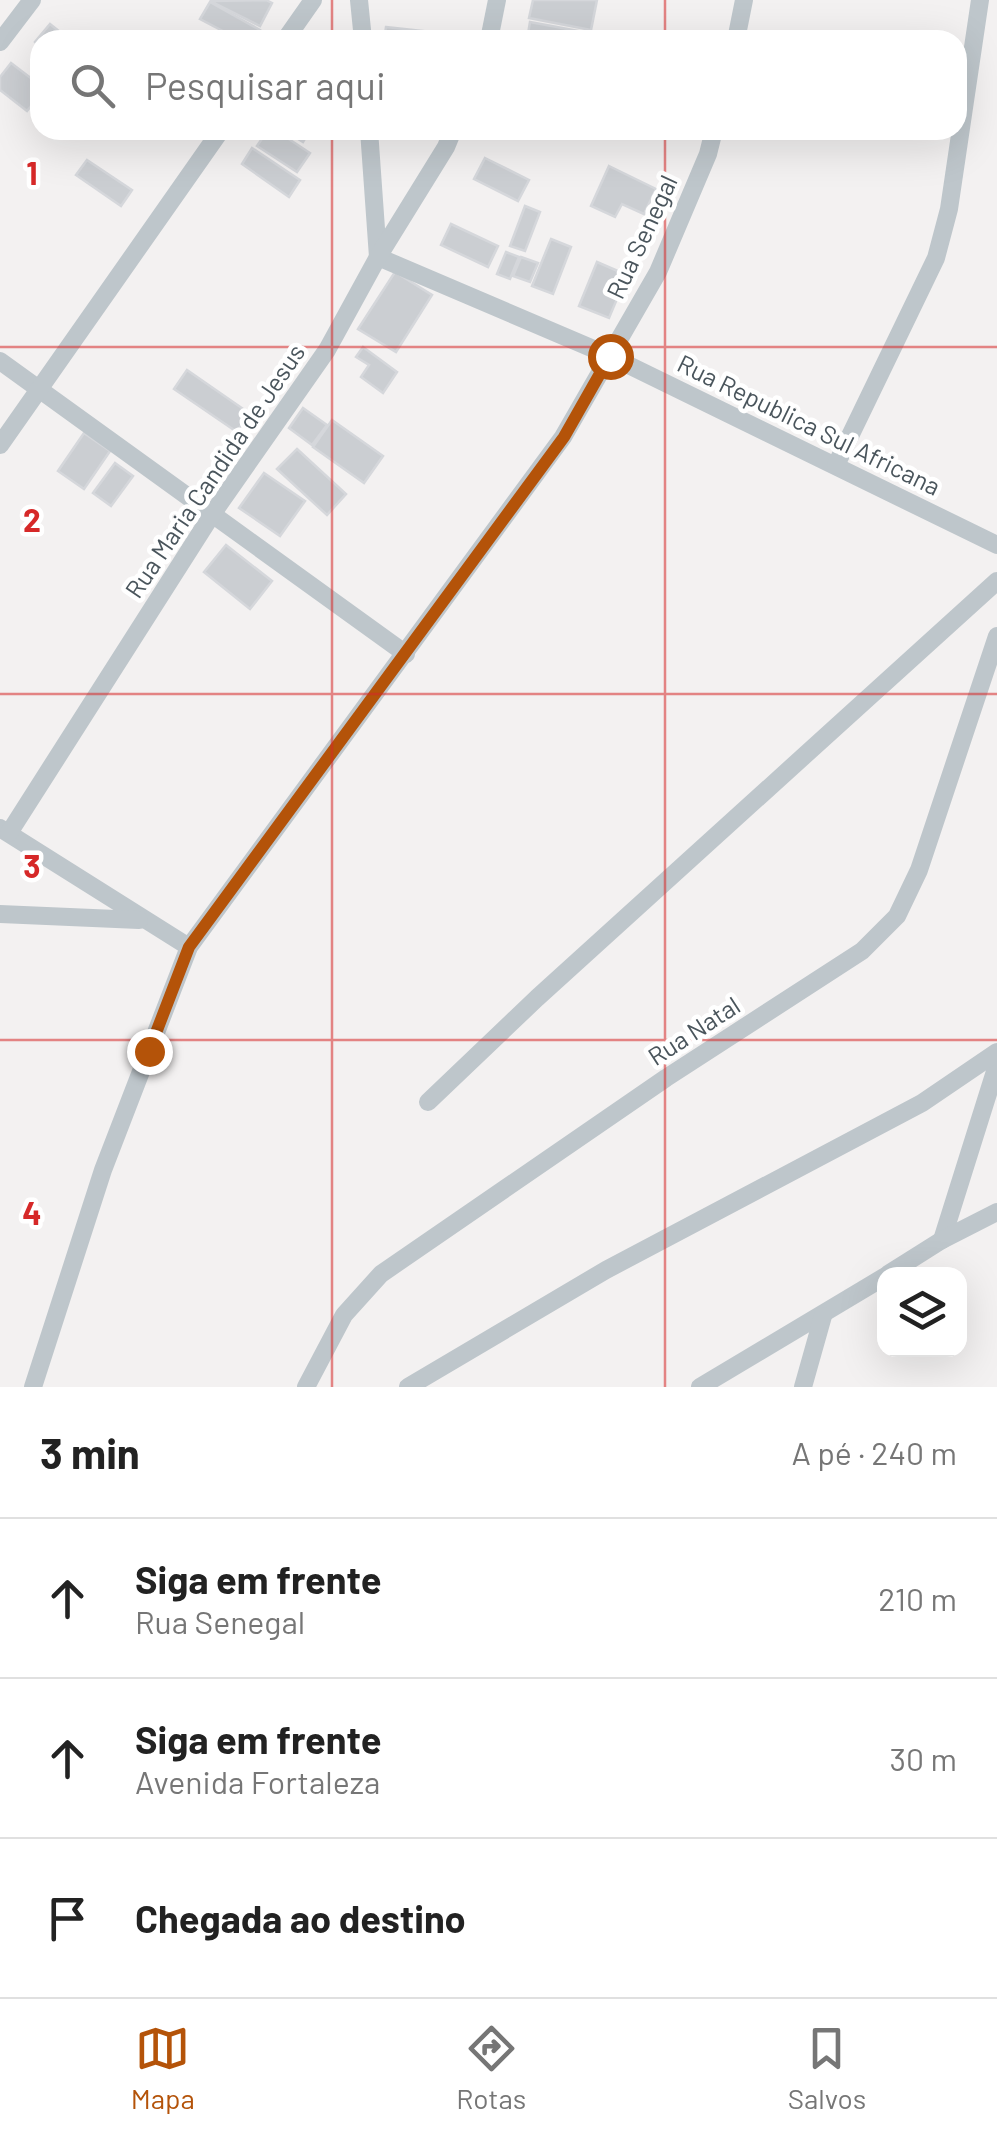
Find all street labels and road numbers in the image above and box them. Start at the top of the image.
street label: Rua Senegal [599,170,683,303]
street label: Rua Maria Candida de Jesus [118,338,310,603]
street label: Rua Republica Sul Africana [673,347,946,501]
street label: Rua Natal [642,989,745,1071]

